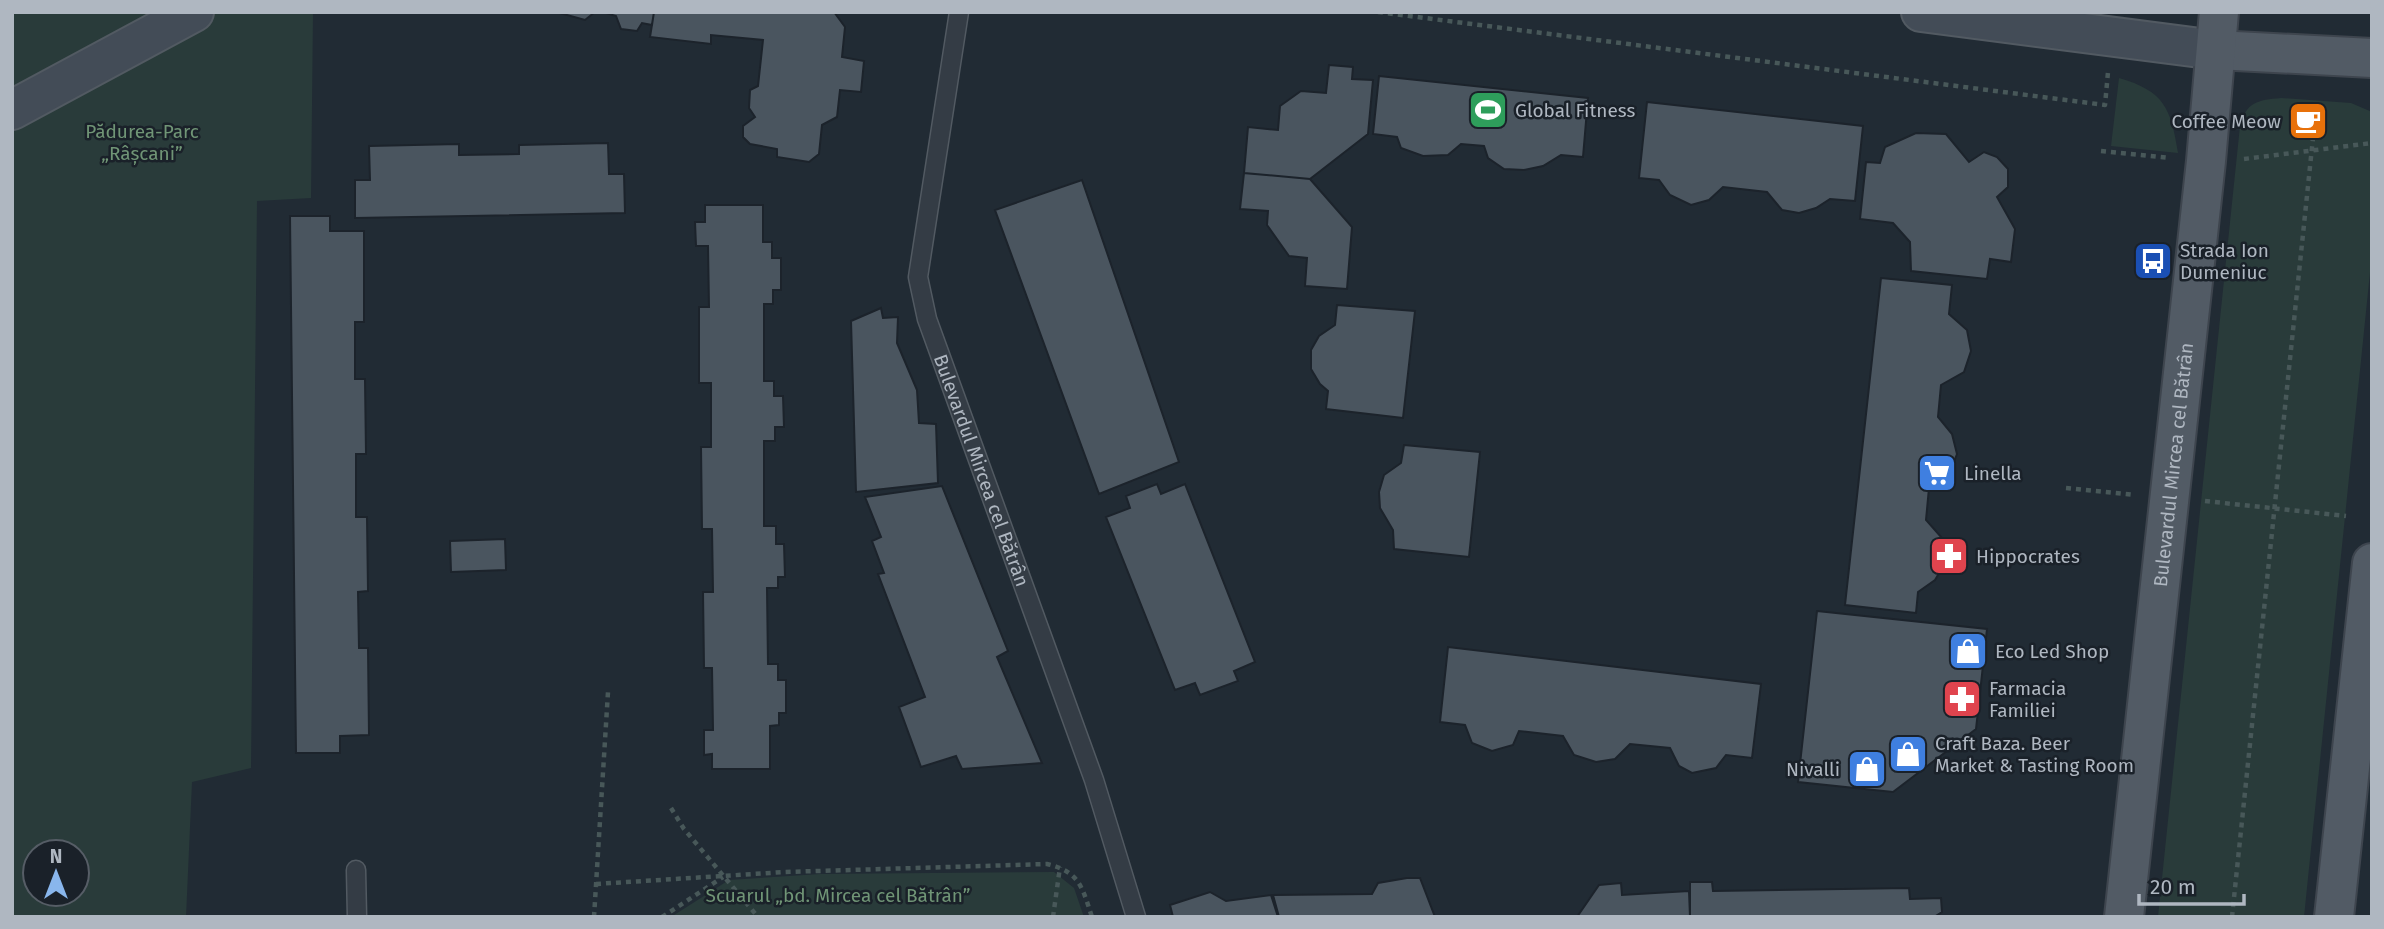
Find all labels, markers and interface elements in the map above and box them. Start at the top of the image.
sports icon: Global Fitness [1467,89,1509,131]
place label: Global Fitness [1515,99,1635,122]
cafe icon: Coffee Meow [2287,100,2329,142]
place label: Coffee Meow [2172,110,2281,133]
park label: Pădurea-Parc „Râșcani” [85,120,199,166]
place label: Strada Ion Dumeniuc [2180,239,2269,284]
bus stop icon: Strada Ion Dumeniuc [2132,240,2174,282]
street label: Bulevardul Mircea cel Bătrân [2148,341,2198,588]
street label: Bulevardul Mircea cel Bătrân [929,351,1034,590]
supermarket icon: Linella [1916,452,1958,494]
place label: Linella [1964,462,2022,485]
pharmacy icon: Hippocrates [1928,535,1970,577]
place label: Hippocrates [1976,545,2080,568]
shop icon: Eco Led Shop [1947,630,1989,672]
place label: Eco Led Shop [1995,640,2109,663]
place label: Farmacia Familiei [1989,677,2066,722]
pharmacy icon: Farmacia Familiei [1941,678,1983,720]
place label: Craft Baza. Beer Market & Tasting Room [1935,732,2134,777]
shop icon: Craft Baza. Beer Market & Tasting Room [1887,733,1929,775]
shop icon: Nivalli [1846,748,1888,790]
place label: Nivalli [1786,758,1840,781]
north arrow [21,838,91,908]
text: N [50,845,62,868]
scale bar [2139,862,2244,906]
text: 20 m [2150,874,2196,900]
park label: Scuarul „bd. Mircea cel Bătrân” [706,884,970,907]

